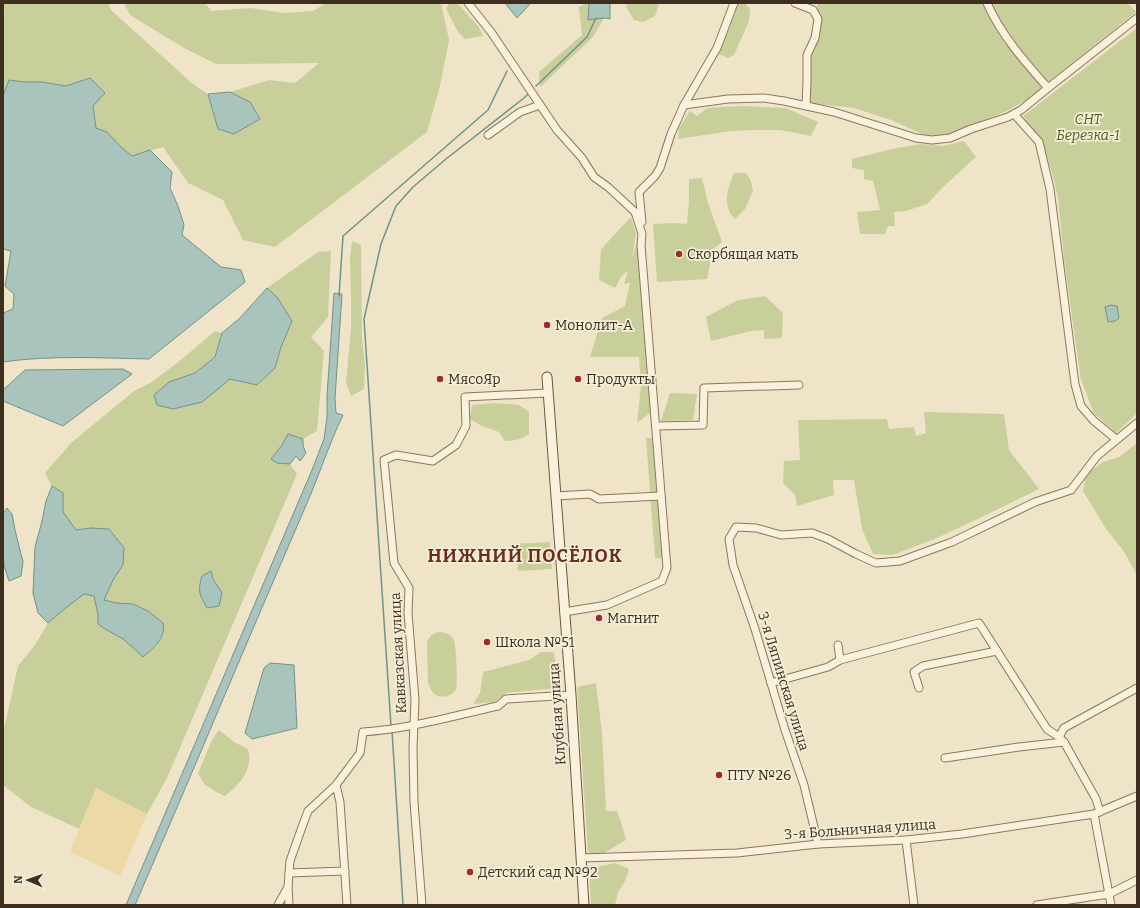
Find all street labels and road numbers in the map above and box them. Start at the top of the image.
street label: Кавказская улица [387,592,410,714]
street label: 3-я Ляпинская улица [754,610,813,753]
street label: Клубная улица [545,662,570,766]
street label: 3-я Больничная улица [784,816,937,843]

